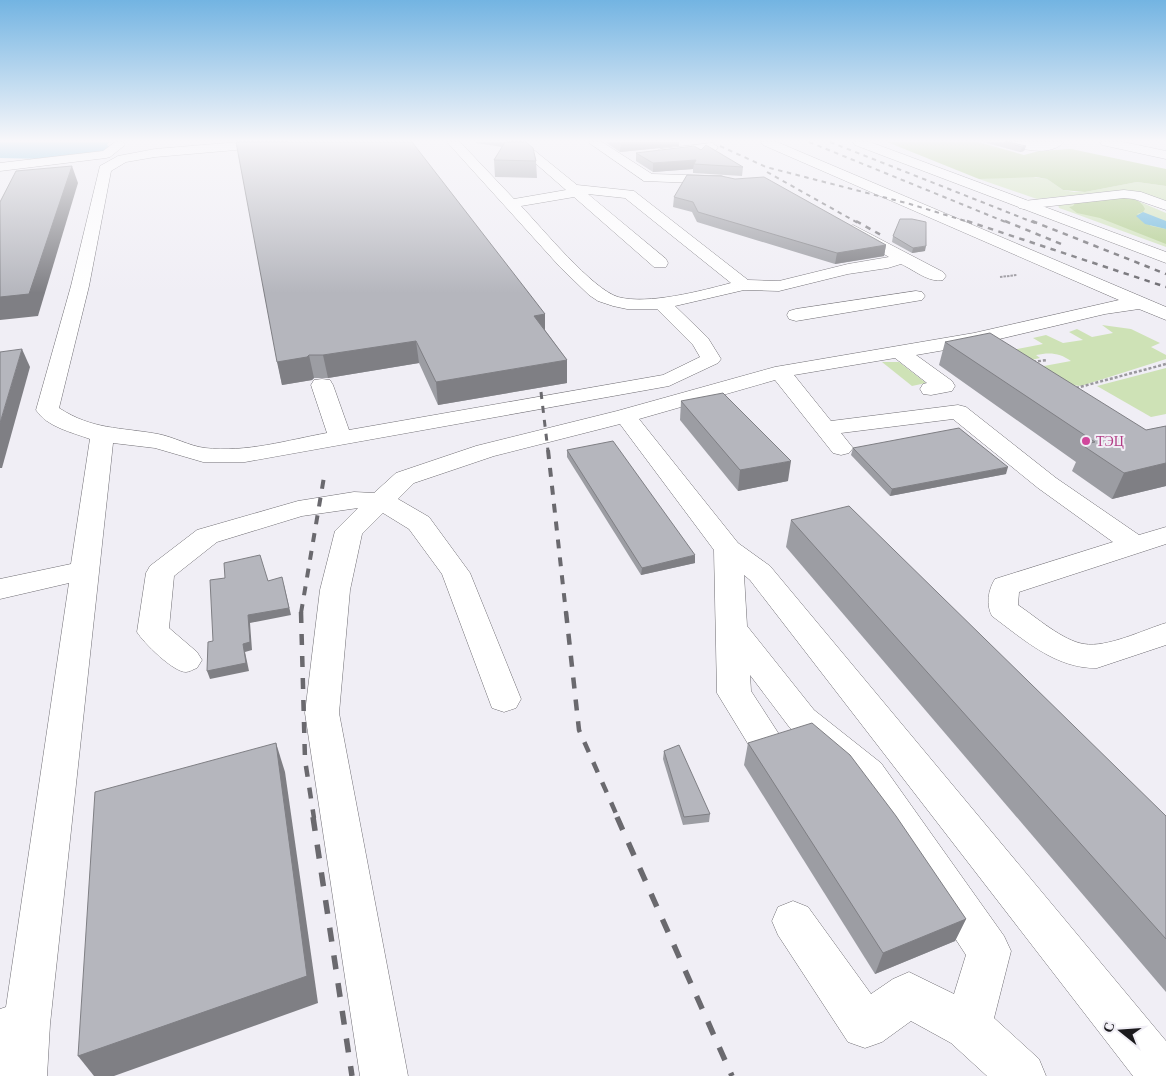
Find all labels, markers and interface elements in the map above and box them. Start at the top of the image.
place label: ТЭЦ [1096,433,1124,449]
marker: ТЭЦ [1080,435,1092,447]
north arrow [1096,1006,1146,1056]
text: С [1099,1020,1118,1034]

